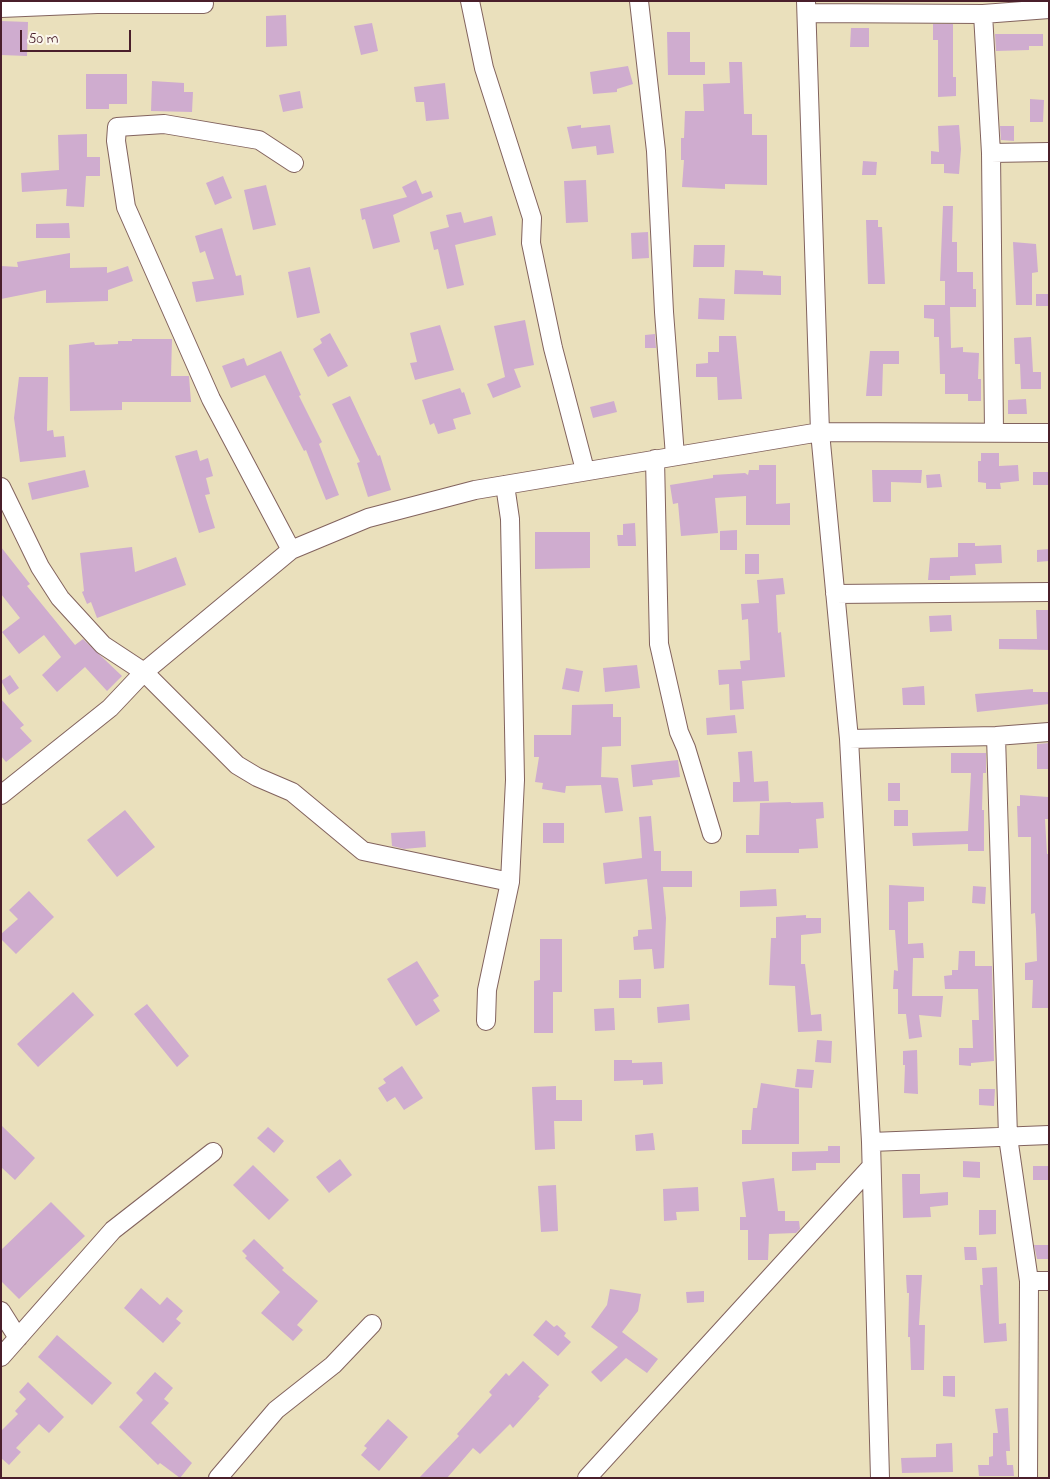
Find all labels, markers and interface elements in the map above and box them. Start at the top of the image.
scale bar [22,20,134,52]
text: 50 m [28,28,58,50]

